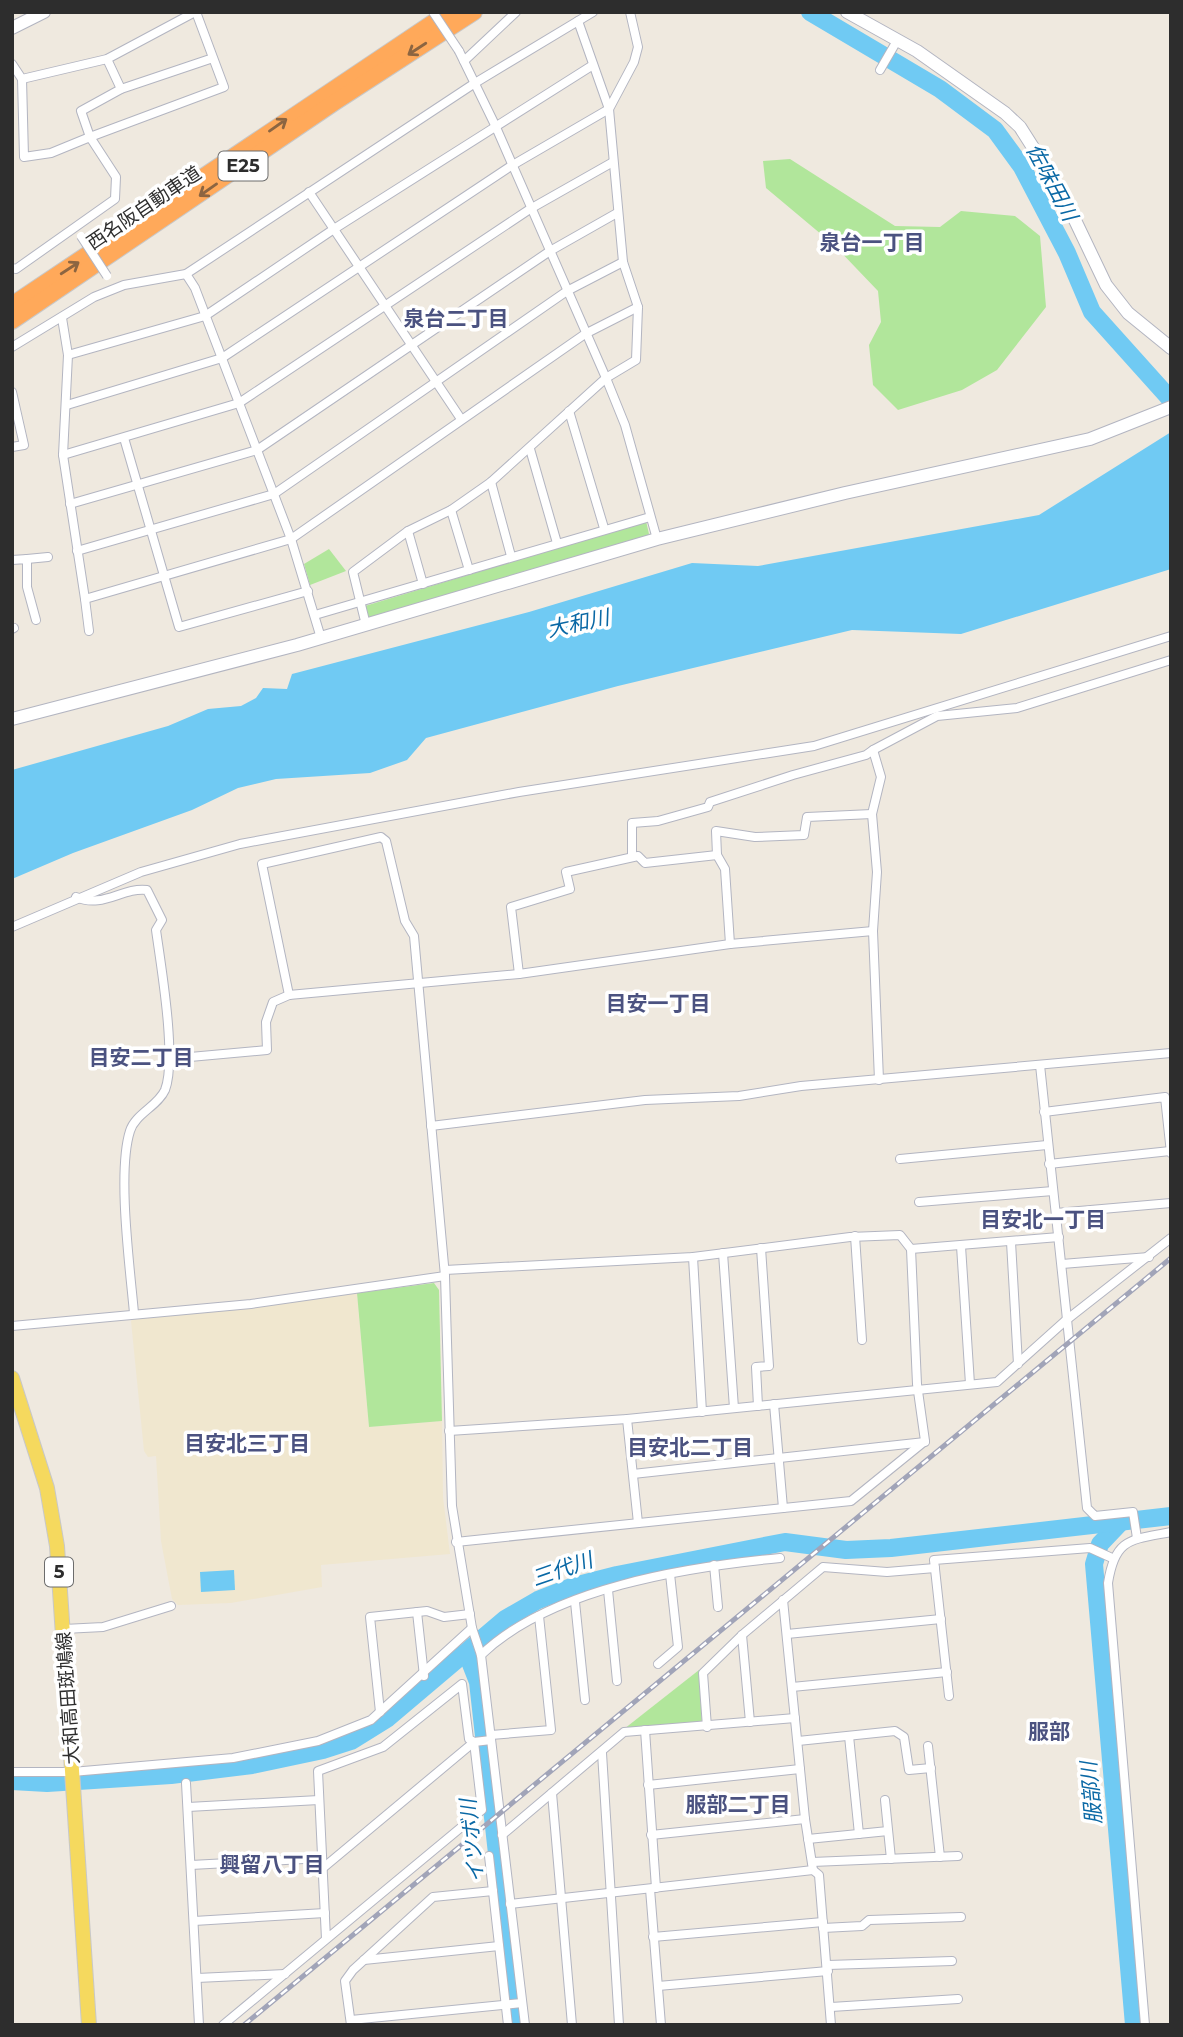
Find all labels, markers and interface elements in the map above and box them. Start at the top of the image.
one-way arrow [407,42,427,56]
one-way arrow [267,118,287,132]
water label: 佐味田川 [1021,139,1084,227]
road number: E25 [218,152,268,181]
street label: 西名阪自動車道 [82,161,206,255]
one-way arrow [199,183,218,197]
district label: 泉台一丁目 [820,230,925,255]
one-way arrow [59,260,79,274]
district label: 泉台二丁目 [404,306,509,331]
water label: 大和川 [545,604,613,642]
district label: 目安一丁目 [606,991,711,1016]
district label: 目安二丁目 [89,1045,194,1070]
district label: 目安北一丁目 [980,1207,1106,1232]
district label: 目安北三丁目 [184,1431,310,1456]
district label: 目安北二丁目 [627,1435,753,1460]
water label: 三代川 [528,1546,598,1591]
road number: 5 [45,1558,73,1587]
street label: 大和高田斑鳩線 [52,1631,84,1765]
district label: 服部 [1028,1719,1070,1744]
water label: 服部川 [1076,1759,1106,1825]
district label: 服部二丁目 [686,1792,791,1817]
water label: イツボ川 [455,1796,489,1884]
district label: 興留八丁目 [220,1852,325,1877]

